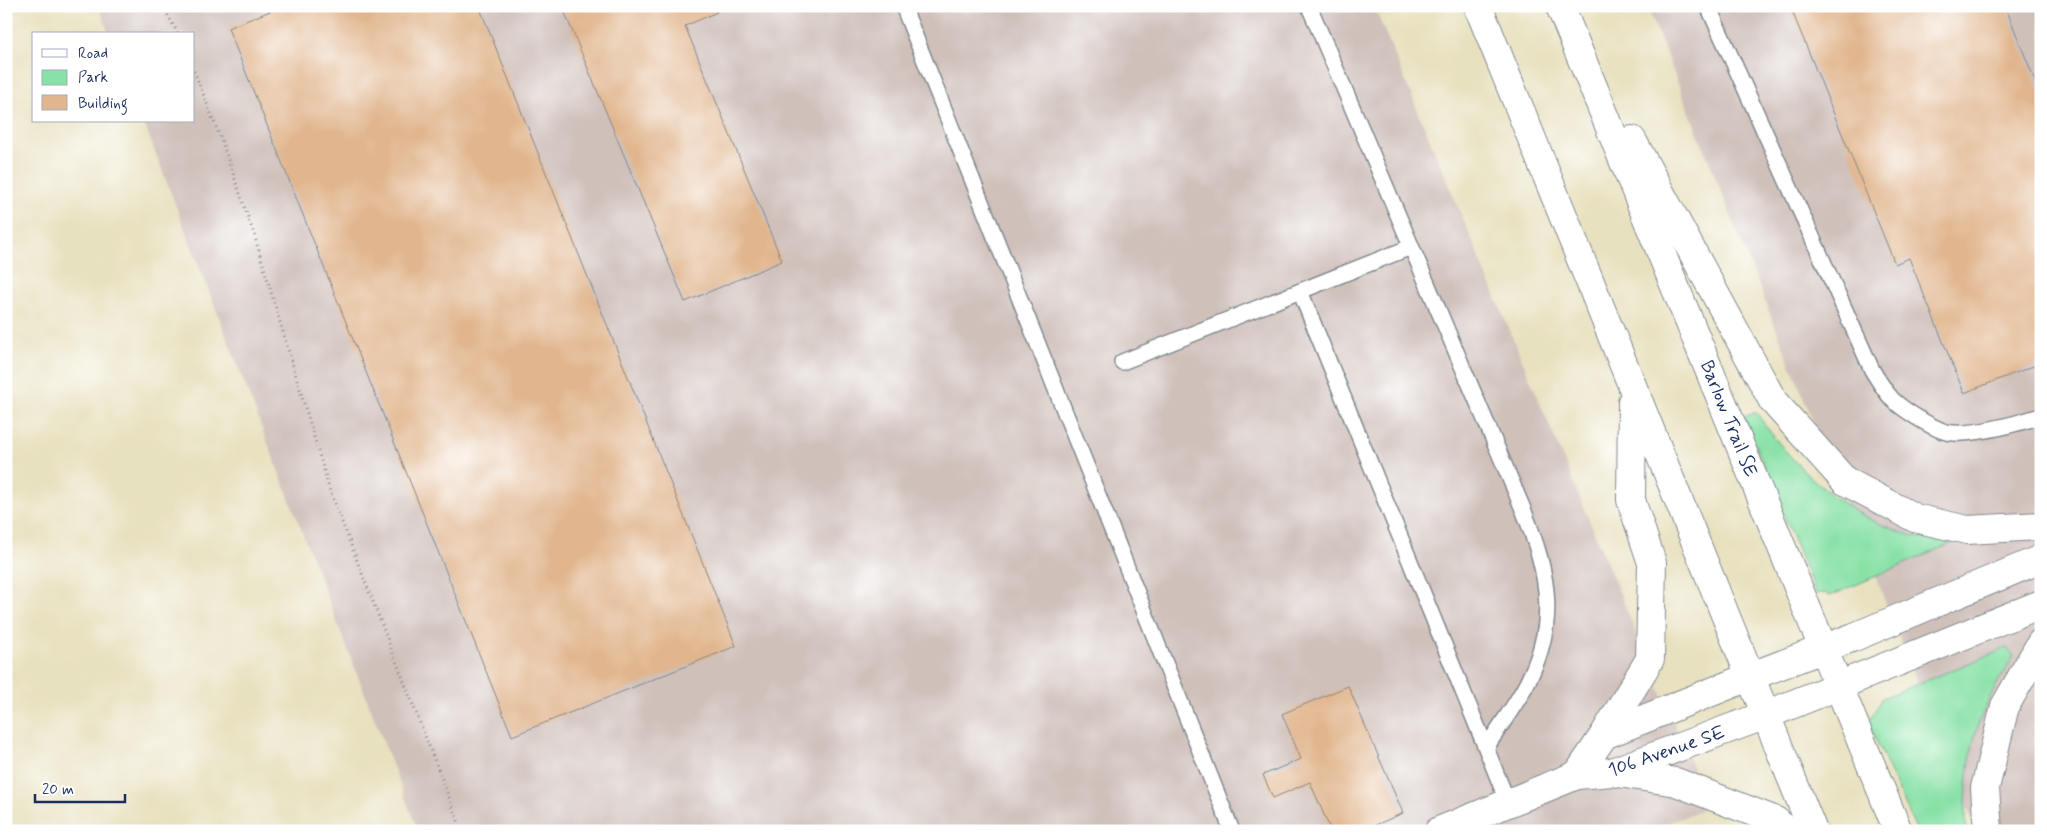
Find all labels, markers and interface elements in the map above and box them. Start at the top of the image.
legend [32,32,195,122]
text: Road [78,44,108,64]
text: Park [78,68,108,88]
text: Building [78,94,128,115]
street label: Barlow Trail SE [1694,357,1763,481]
street label: 106 Avenue SE [1605,720,1728,783]
scale bar [35,772,125,804]
text: 20 m [42,780,74,800]

